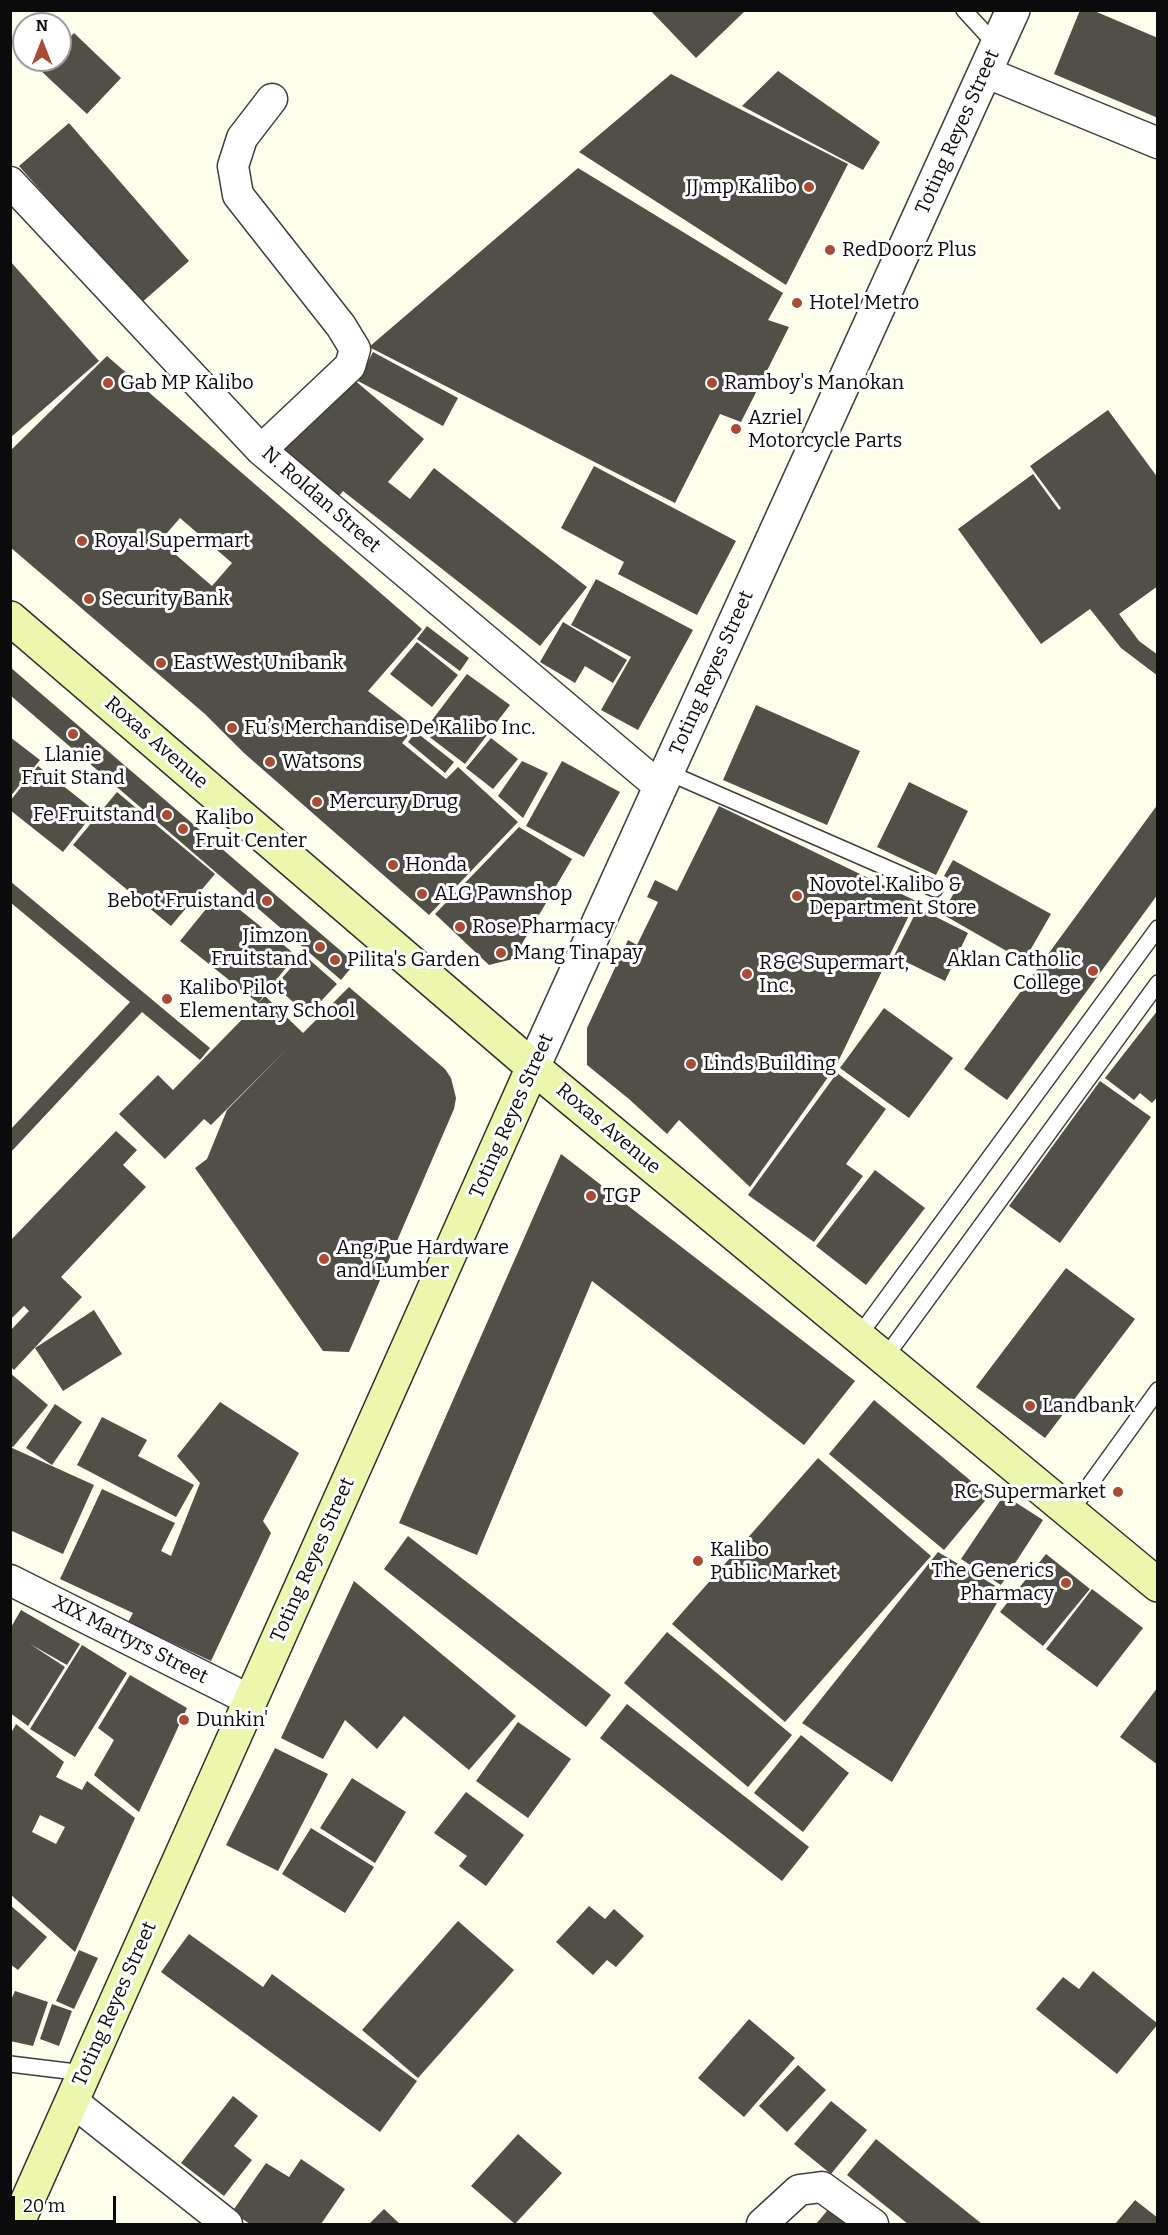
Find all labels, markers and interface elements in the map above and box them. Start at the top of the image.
north arrow [12,12,72,72]
text: N [36,16,48,35]
street label: Toting Reyes Street [911,46,1005,218]
place label: JJ mp Kalibo [686,175,797,199]
marker: JJ mp Kalibo [802,180,816,194]
place label: RedDoorz Plus [842,238,977,262]
marker: RedDoorz Plus [823,243,837,257]
place label: Hotel Metro [809,291,919,315]
marker: Hotel Metro [790,296,804,310]
place label: Gab MP Kalibo [120,371,254,395]
place label: Ramboy's Manokan [724,371,904,395]
marker: Gab MP Kalibo [101,376,115,390]
marker: Ramboy's Manokan [705,376,719,390]
place label: Azriel Motorcycle Parts [748,406,902,453]
marker: Azriel Motorcycle Parts [729,422,743,436]
street label: N. Roldan Street [257,442,385,558]
place label: Royal Supermart [94,529,250,553]
marker: Royal Supermart [75,534,89,548]
place label: Security Bank [101,587,230,611]
street label: Toting Reyes Street [665,587,759,759]
marker: Security Bank [82,592,96,606]
place label: EastWest Unibank [173,651,344,675]
marker: EastWest Unibank [154,656,168,670]
street label: Roxas Avenue [100,692,212,794]
place label: Fu’s Merchandise De Kalibo Inc. [244,716,535,740]
marker: Fu’s Merchandise De Kalibo Inc. [225,721,239,735]
marker: Llanie Fruit Stand [66,727,80,741]
place label: Llanie Fruit Stand [21,743,125,790]
place label: Watsons [282,750,362,774]
marker: Watsons [263,755,277,769]
place label: Mercury Drug [329,790,458,814]
marker: Mercury Drug [310,795,324,809]
place label: Fe Fruitstand [33,803,155,827]
place label: Kalibo Fruit Center [195,806,307,853]
marker: Fe Fruitstand [160,808,174,822]
marker: Kalibo Fruit Center [176,822,190,836]
place label: Honda [405,853,467,877]
marker: Honda [386,858,400,872]
place label: Novotel Kalibo & Department Store [809,873,977,920]
place label: ALG Pawnshop [434,882,572,906]
marker: ALG Pawnshop [415,887,429,901]
place label: Bebot Fruistand [107,889,255,913]
marker: Novotel Kalibo & Department Store [790,889,804,903]
marker: Bebot Fruistand [260,894,274,908]
place label: Rose Pharmacy [472,915,615,939]
marker: Rose Pharmacy [453,920,467,934]
place label: Jimzon Fruitstand [211,924,308,971]
marker: Jimzon Fruitstand [313,940,327,954]
place label: Mang Tinapay [513,941,643,965]
marker: Mang Tinapay [494,946,508,960]
place label: Pilita's Garden [347,948,480,972]
place label: Aklan Catholic College [947,948,1081,995]
place label: R&C Supermart, Inc. [759,951,909,998]
marker: Pilita's Garden [328,953,342,967]
marker: Aklan Catholic College [1086,964,1100,978]
marker: R&C Supermart, Inc. [740,967,754,981]
place label: Kalibo Pilot Elementary School [179,976,355,1023]
marker: Kalibo Pilot Elementary School [160,992,174,1006]
street label: Toting Reyes Street [465,1030,559,1202]
place label: Linds Building [703,1052,836,1076]
marker: Linds Building [684,1057,698,1071]
street label: Roxas Avenue [551,1078,665,1180]
place label: TGP [603,1184,641,1208]
marker: TGP [584,1189,598,1203]
place label: Ang Pue Hardware and Lumber [336,1236,509,1283]
marker: Ang Pue Hardware and Lumber [317,1252,331,1266]
place label: Landbank [1042,1394,1135,1418]
marker: Landbank [1023,1399,1037,1413]
street label: Toting Reyes Street [266,1474,360,1646]
place label: RC Supermarket [953,1480,1106,1504]
marker: RC Supermarket [1111,1485,1125,1499]
place label: Kalibo Public Market [710,1538,837,1585]
marker: Kalibo Public Market [691,1554,705,1568]
place label: The Generics Pharmacy [932,1559,1054,1606]
marker: The Generics Pharmacy [1059,1576,1073,1590]
street label: XIX Martyrs Street [48,1591,212,1689]
place label: Dunkin' [196,1708,268,1732]
marker: Dunkin' [177,1713,191,1727]
street label: Toting Reyes Street [68,1918,162,2090]
scale bar [15,2184,118,2222]
text: 20 m [23,2195,65,2217]

